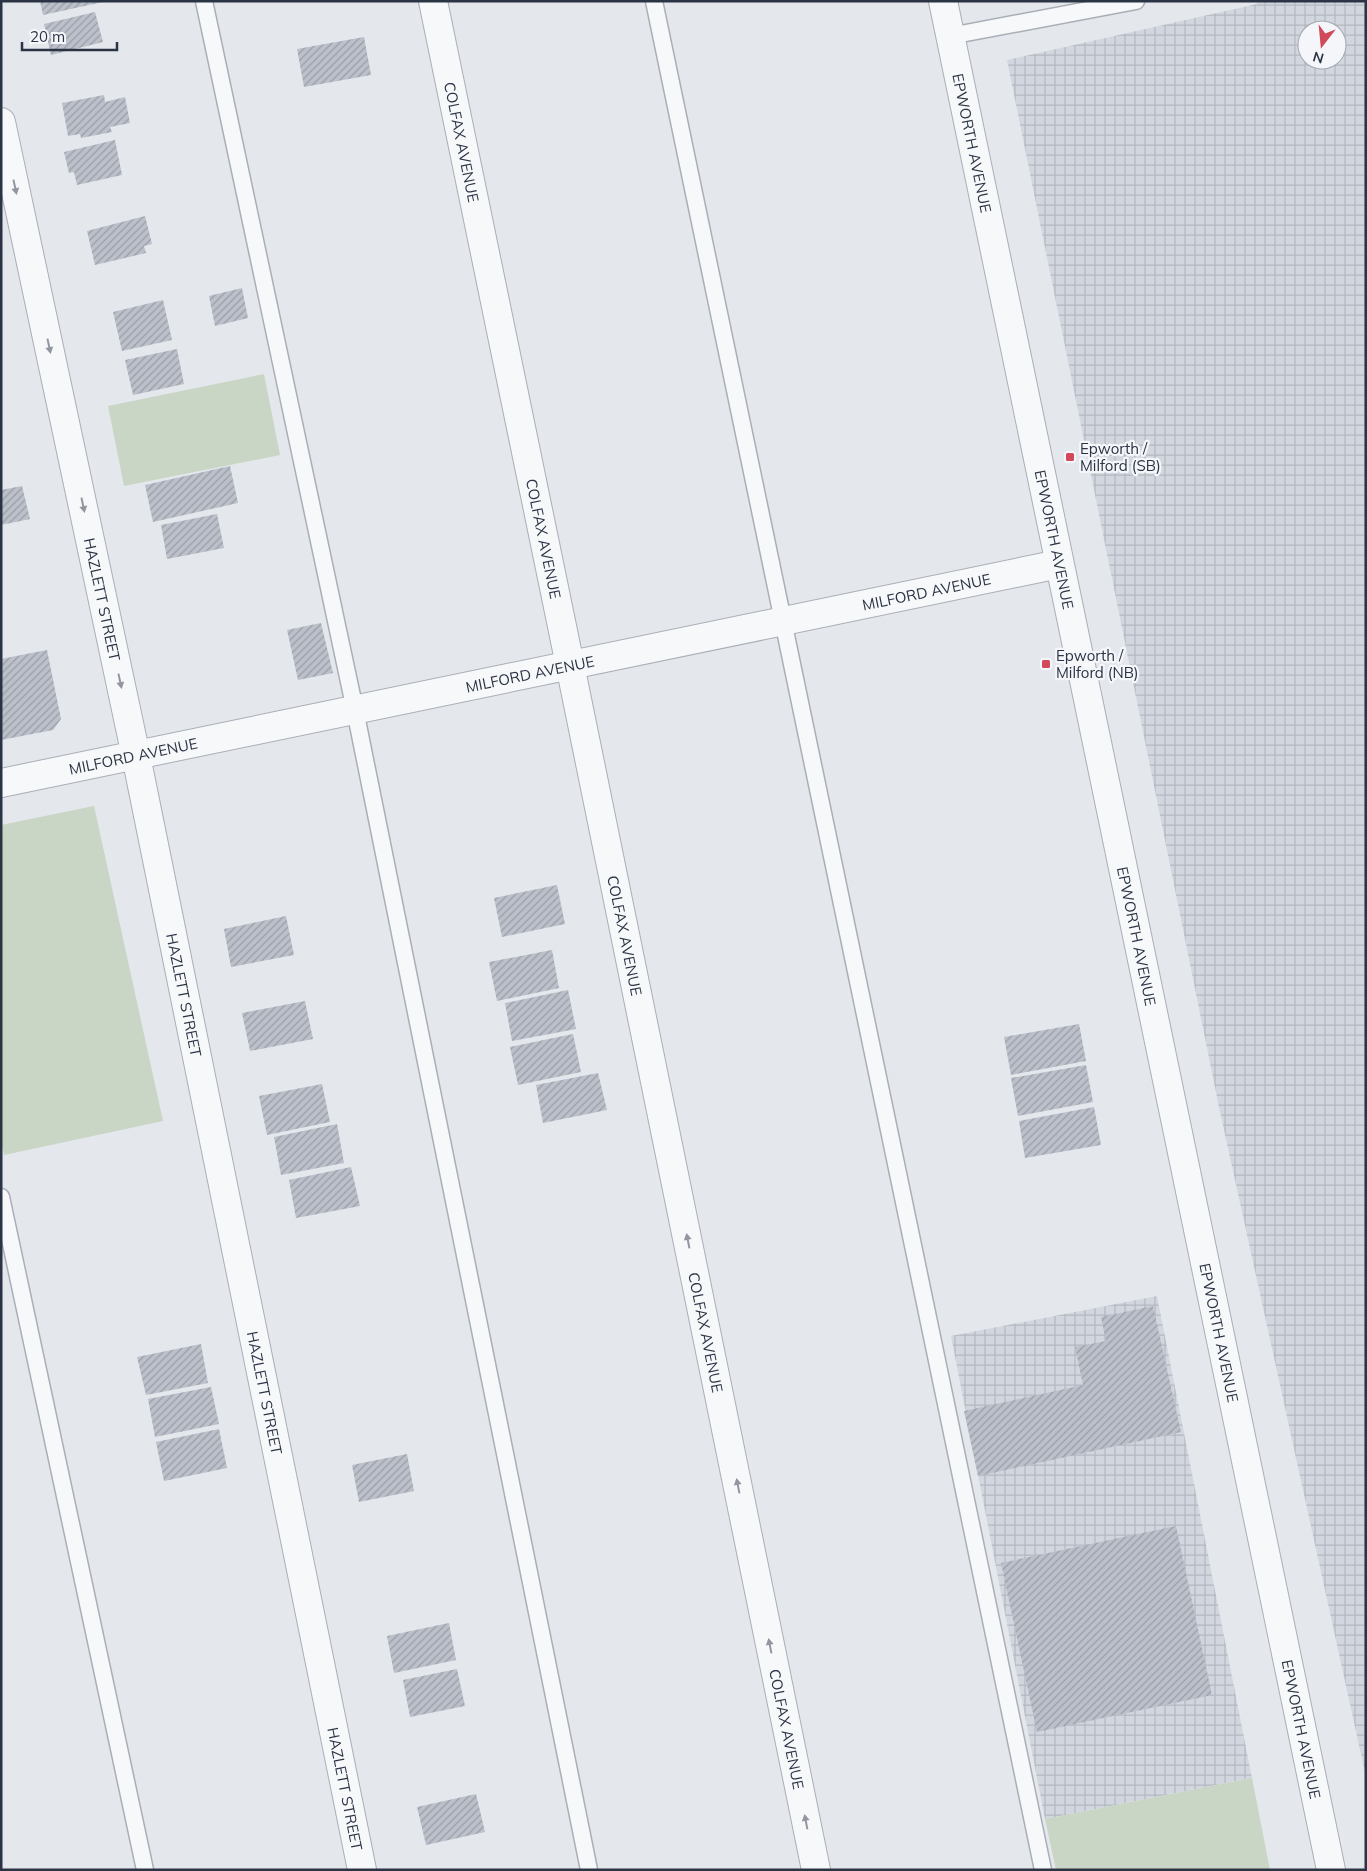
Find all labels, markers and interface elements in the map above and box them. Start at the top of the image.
scale bar [22,20,118,52]
north arrow [1297,20,1347,70]
text: 20 m [30,27,65,46]
text: N [1311,47,1326,68]
street label: EPWORTH AVENUE [949,72,996,214]
street label: COLFAX AVENUE [440,80,484,204]
one-way arrow [11,180,19,195]
one-way arrow [45,338,53,354]
place label: Epworth / Milford (SB) [1080,439,1161,475]
marker: Epworth / Milford (SB) [1064,451,1076,463]
street label: EPWORTH AVENUE [1031,468,1079,611]
street label: COLFAX AVENUE [522,477,566,601]
one-way arrow [79,497,87,512]
street label: HAZLETT STREET [80,536,125,663]
street label: MILFORD AVENUE [860,569,993,614]
place label: Epworth / Milford (NB) [1056,646,1139,682]
street label: MILFORD AVENUE [464,651,596,696]
marker: Epworth / Milford (NB) [1040,658,1052,670]
one-way arrow [116,673,124,689]
street label: MILFORD AVENUE [67,733,199,778]
street label: EPWORTH AVENUE [1113,865,1161,1008]
street label: COLFAX AVENUE [604,874,647,997]
street label: HAZLETT STREET [163,932,206,1058]
one-way arrow [683,1233,691,1249]
street label: EPWORTH AVENUE [1196,1261,1243,1404]
street label: COLFAX AVENUE [685,1270,728,1394]
street label: HAZLETT STREET [243,1329,287,1456]
one-way arrow [733,1478,741,1494]
one-way arrow [766,1638,774,1653]
street label: EPWORTH AVENUE [1278,1658,1326,1801]
street label: COLFAX AVENUE [766,1667,809,1791]
street label: HAZLETT STREET [324,1725,367,1852]
one-way arrow [802,1814,810,1830]

